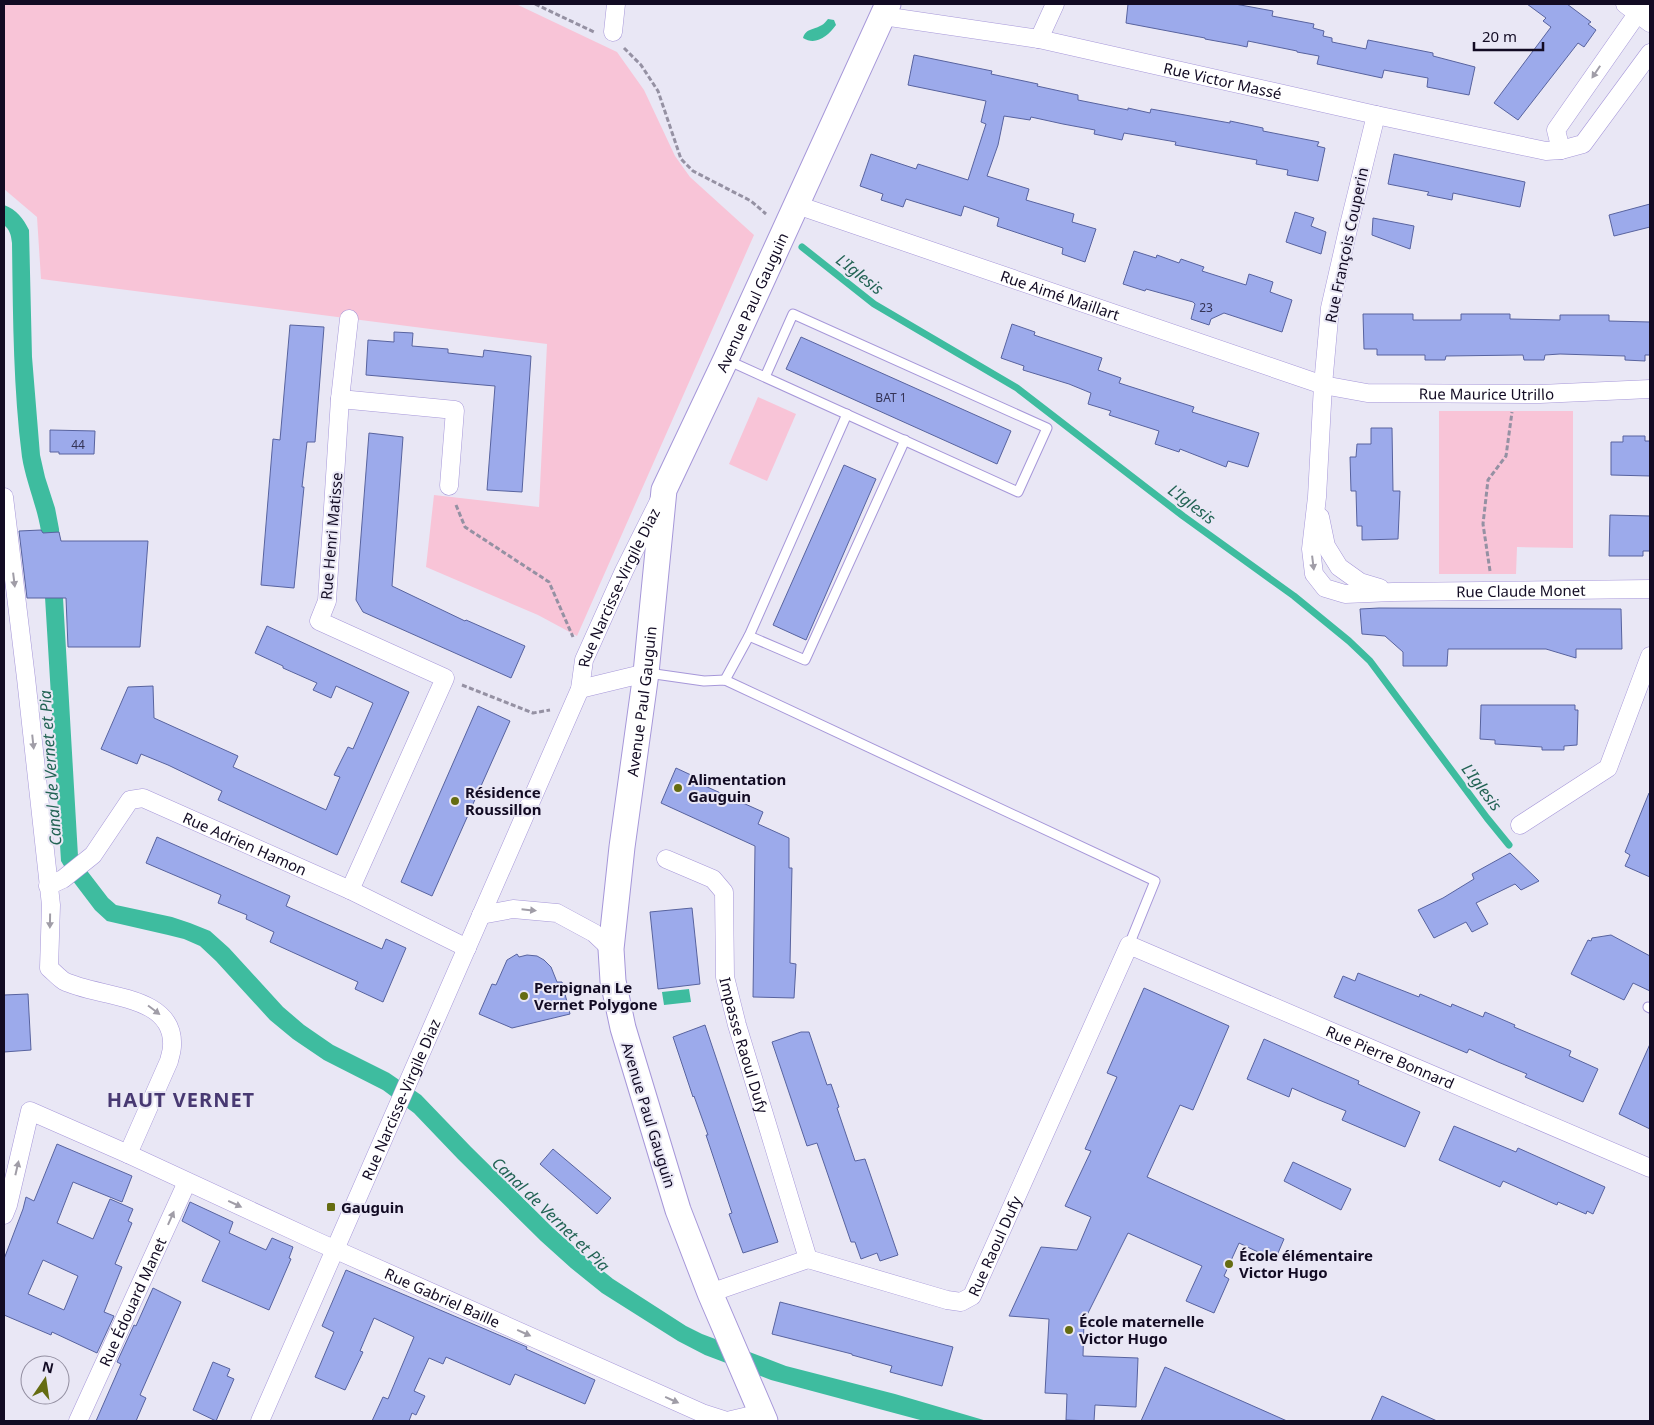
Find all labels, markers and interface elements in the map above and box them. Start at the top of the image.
scale bar [1474,20,1543,52]
text: 20 m [1482,26,1517,46]
street label: Rue Victor Massé [1162,57,1284,103]
one-way arrow [1591,66,1601,79]
street label: Rue François Couperin [1320,165,1372,325]
street label: Avenue Paul Gauguin [711,229,792,375]
water label: L'Iglesis [832,249,888,299]
street label: Rue Aimé Maillart [998,265,1123,325]
house number: 23 [1199,299,1213,316]
street label: Rue Maurice Utrillo [1419,383,1554,404]
house number: BAT 1 [875,389,907,406]
house number: 44 [71,436,85,453]
street label: Rue Henri Matisse [315,471,347,601]
water label: L'Iglesis [1164,479,1220,529]
street label: Rue Narcisse-Virgile Diaz [573,505,664,669]
one-way arrow [1309,555,1317,571]
one-way arrow [10,572,18,588]
street label: Rue Claude Monet [1456,580,1586,601]
street label: Avenue Paul Gauguin [622,625,661,778]
water label: Canal de Vernet et Pia [34,689,66,847]
one-way arrow [29,734,37,750]
water label: L'Iglesis [1457,759,1507,815]
place label: Alimentation Gauguin [688,769,786,806]
place label: Résidence Roussillon [465,782,542,819]
marker: Alimentation Gauguin [672,782,684,794]
marker: Résidence Roussillon [449,795,461,807]
street label: Rue Adrien Hamon [180,807,310,880]
one-way arrow [521,906,537,914]
one-way arrow [46,913,54,929]
street label: Impasse Raoul Dufy [715,975,773,1116]
place label: Perpignan Le Vernet Polygone [534,977,658,1014]
marker: Perpignan Le Vernet Polygone [518,990,530,1002]
one-way arrow [147,1005,160,1016]
street label: Rue Narcisse-Virgile Diaz [357,1016,445,1183]
street label: Rue Pierre Bonnard [1323,1020,1458,1093]
street label: Avenue Paul Gauguin [617,1040,681,1190]
district label: HAUT VERNET [107,1086,255,1113]
water label: Canal de Vernet et Pia [487,1152,615,1276]
one-way arrow [13,1160,21,1175]
street label: Rue Raoul Dufy [963,1192,1026,1299]
place label: Gauguin [341,1197,404,1217]
one-way arrow [228,1200,243,1208]
marker: Gauguin [325,1201,337,1213]
one-way arrow [167,1211,175,1225]
street label: Rue Édouard Manet [94,1234,171,1369]
place label: École élémentaire Victor Hugo [1239,1245,1373,1282]
marker: École élémentaire Victor Hugo [1223,1258,1235,1270]
street label: Rue Gabriel Baille [382,1263,503,1332]
place label: École maternelle Victor Hugo [1079,1311,1204,1348]
marker: École maternelle Victor Hugo [1063,1324,1075,1336]
one-way arrow [517,1330,531,1338]
north arrow [20,1355,70,1405]
text: N [40,1356,56,1377]
one-way arrow [665,1396,679,1404]

